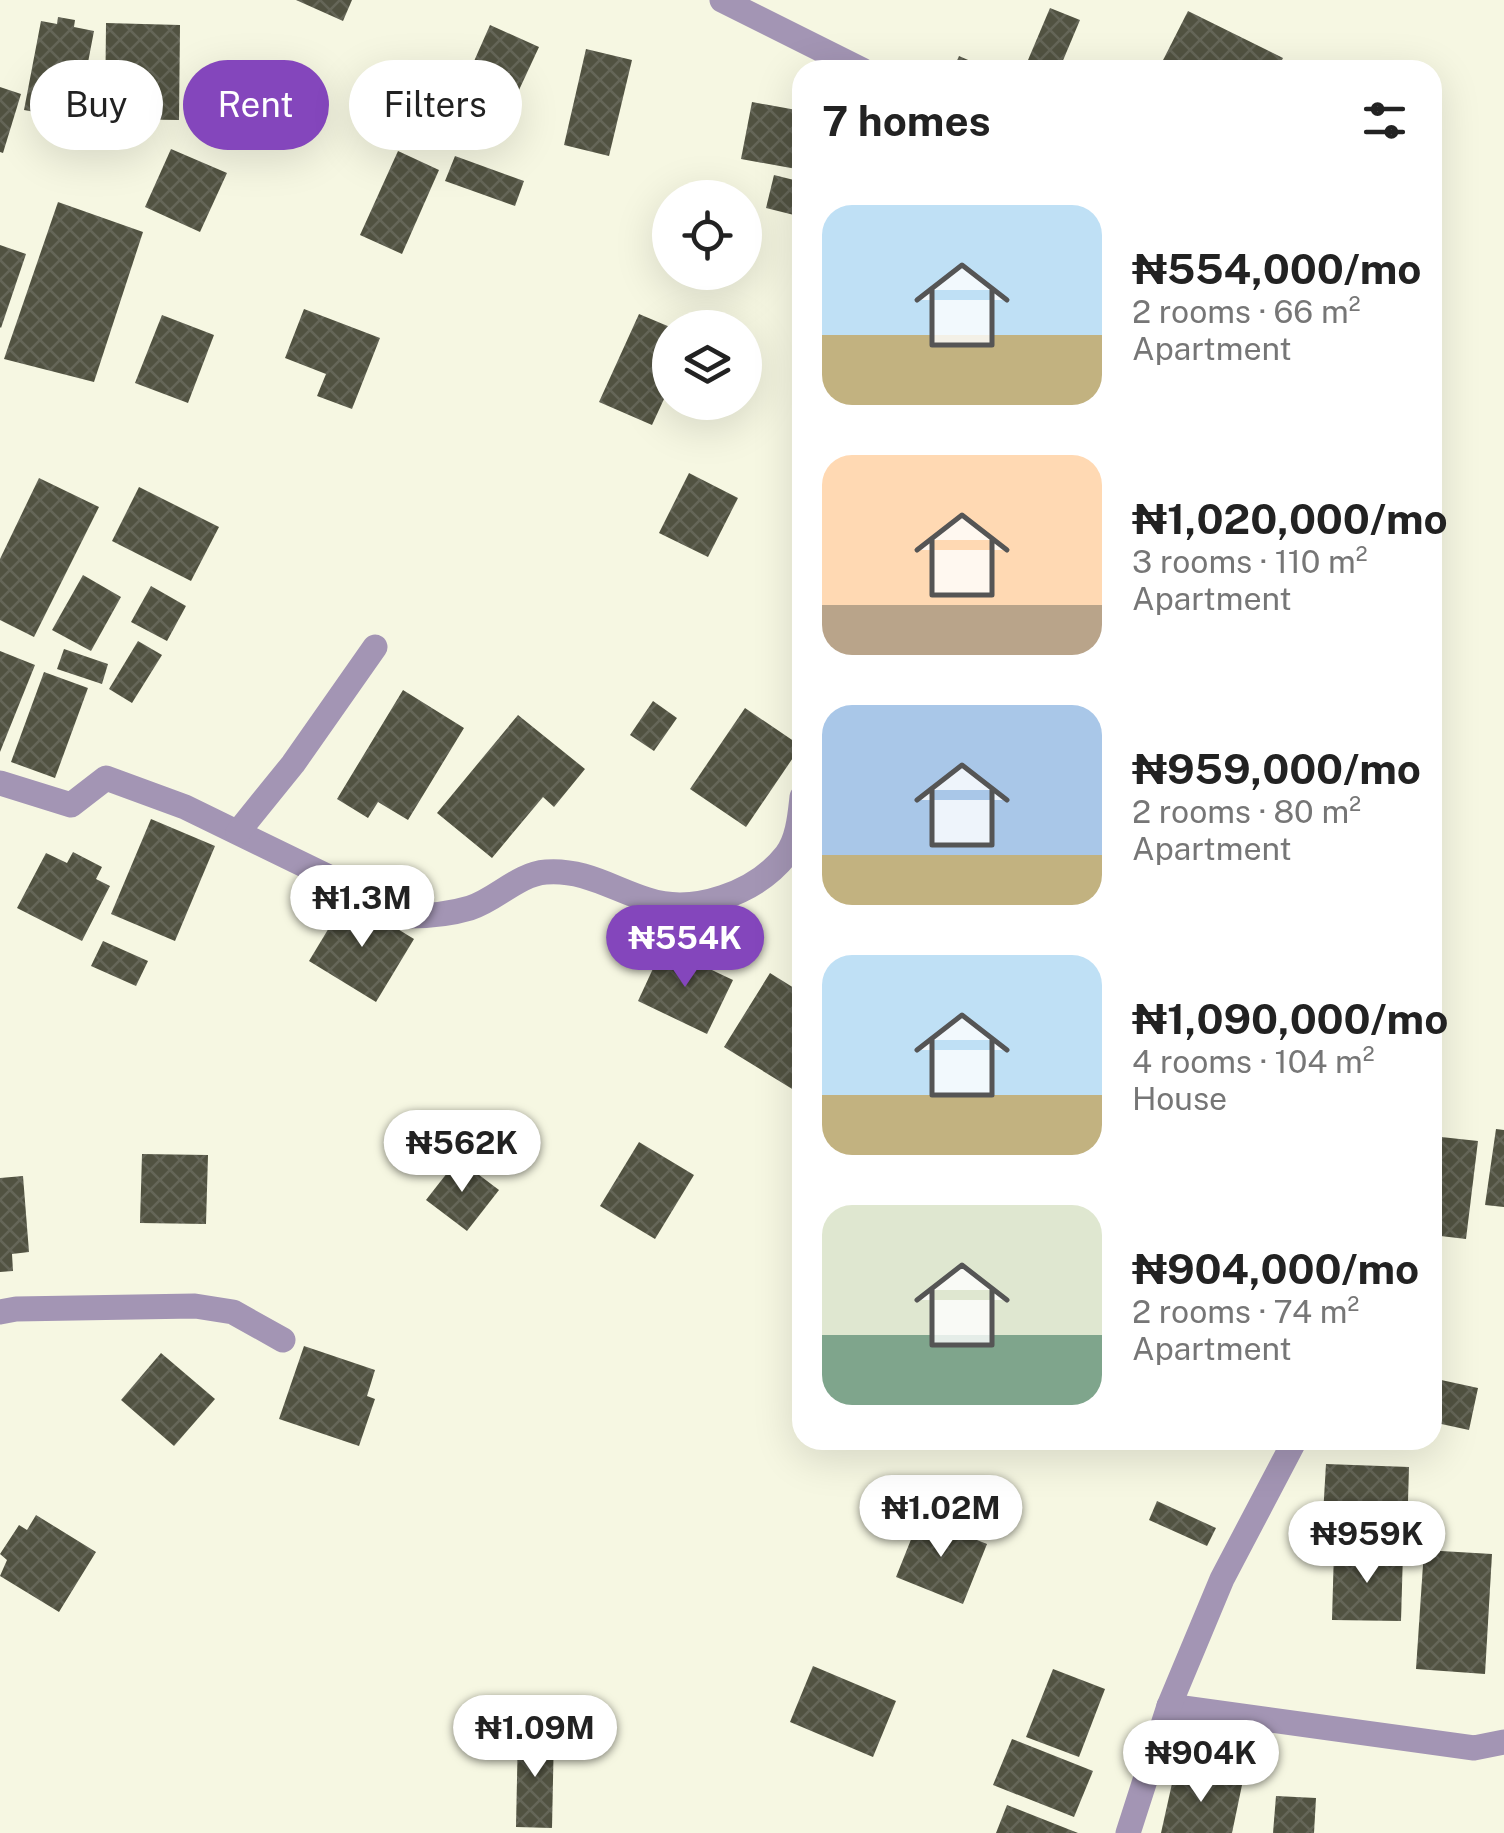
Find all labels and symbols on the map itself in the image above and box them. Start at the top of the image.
pin: ₦1.3M [292,865,432,950]
pin: ₦554K [615,905,755,990]
pin: ₦562K [392,1110,532,1195]
pin: ₦1.02M [860,1475,1022,1560]
pin: ₦959K [1297,1501,1437,1586]
pin: ₦1.09M [454,1695,616,1780]
pin: ₦904K [1131,1720,1271,1805]

